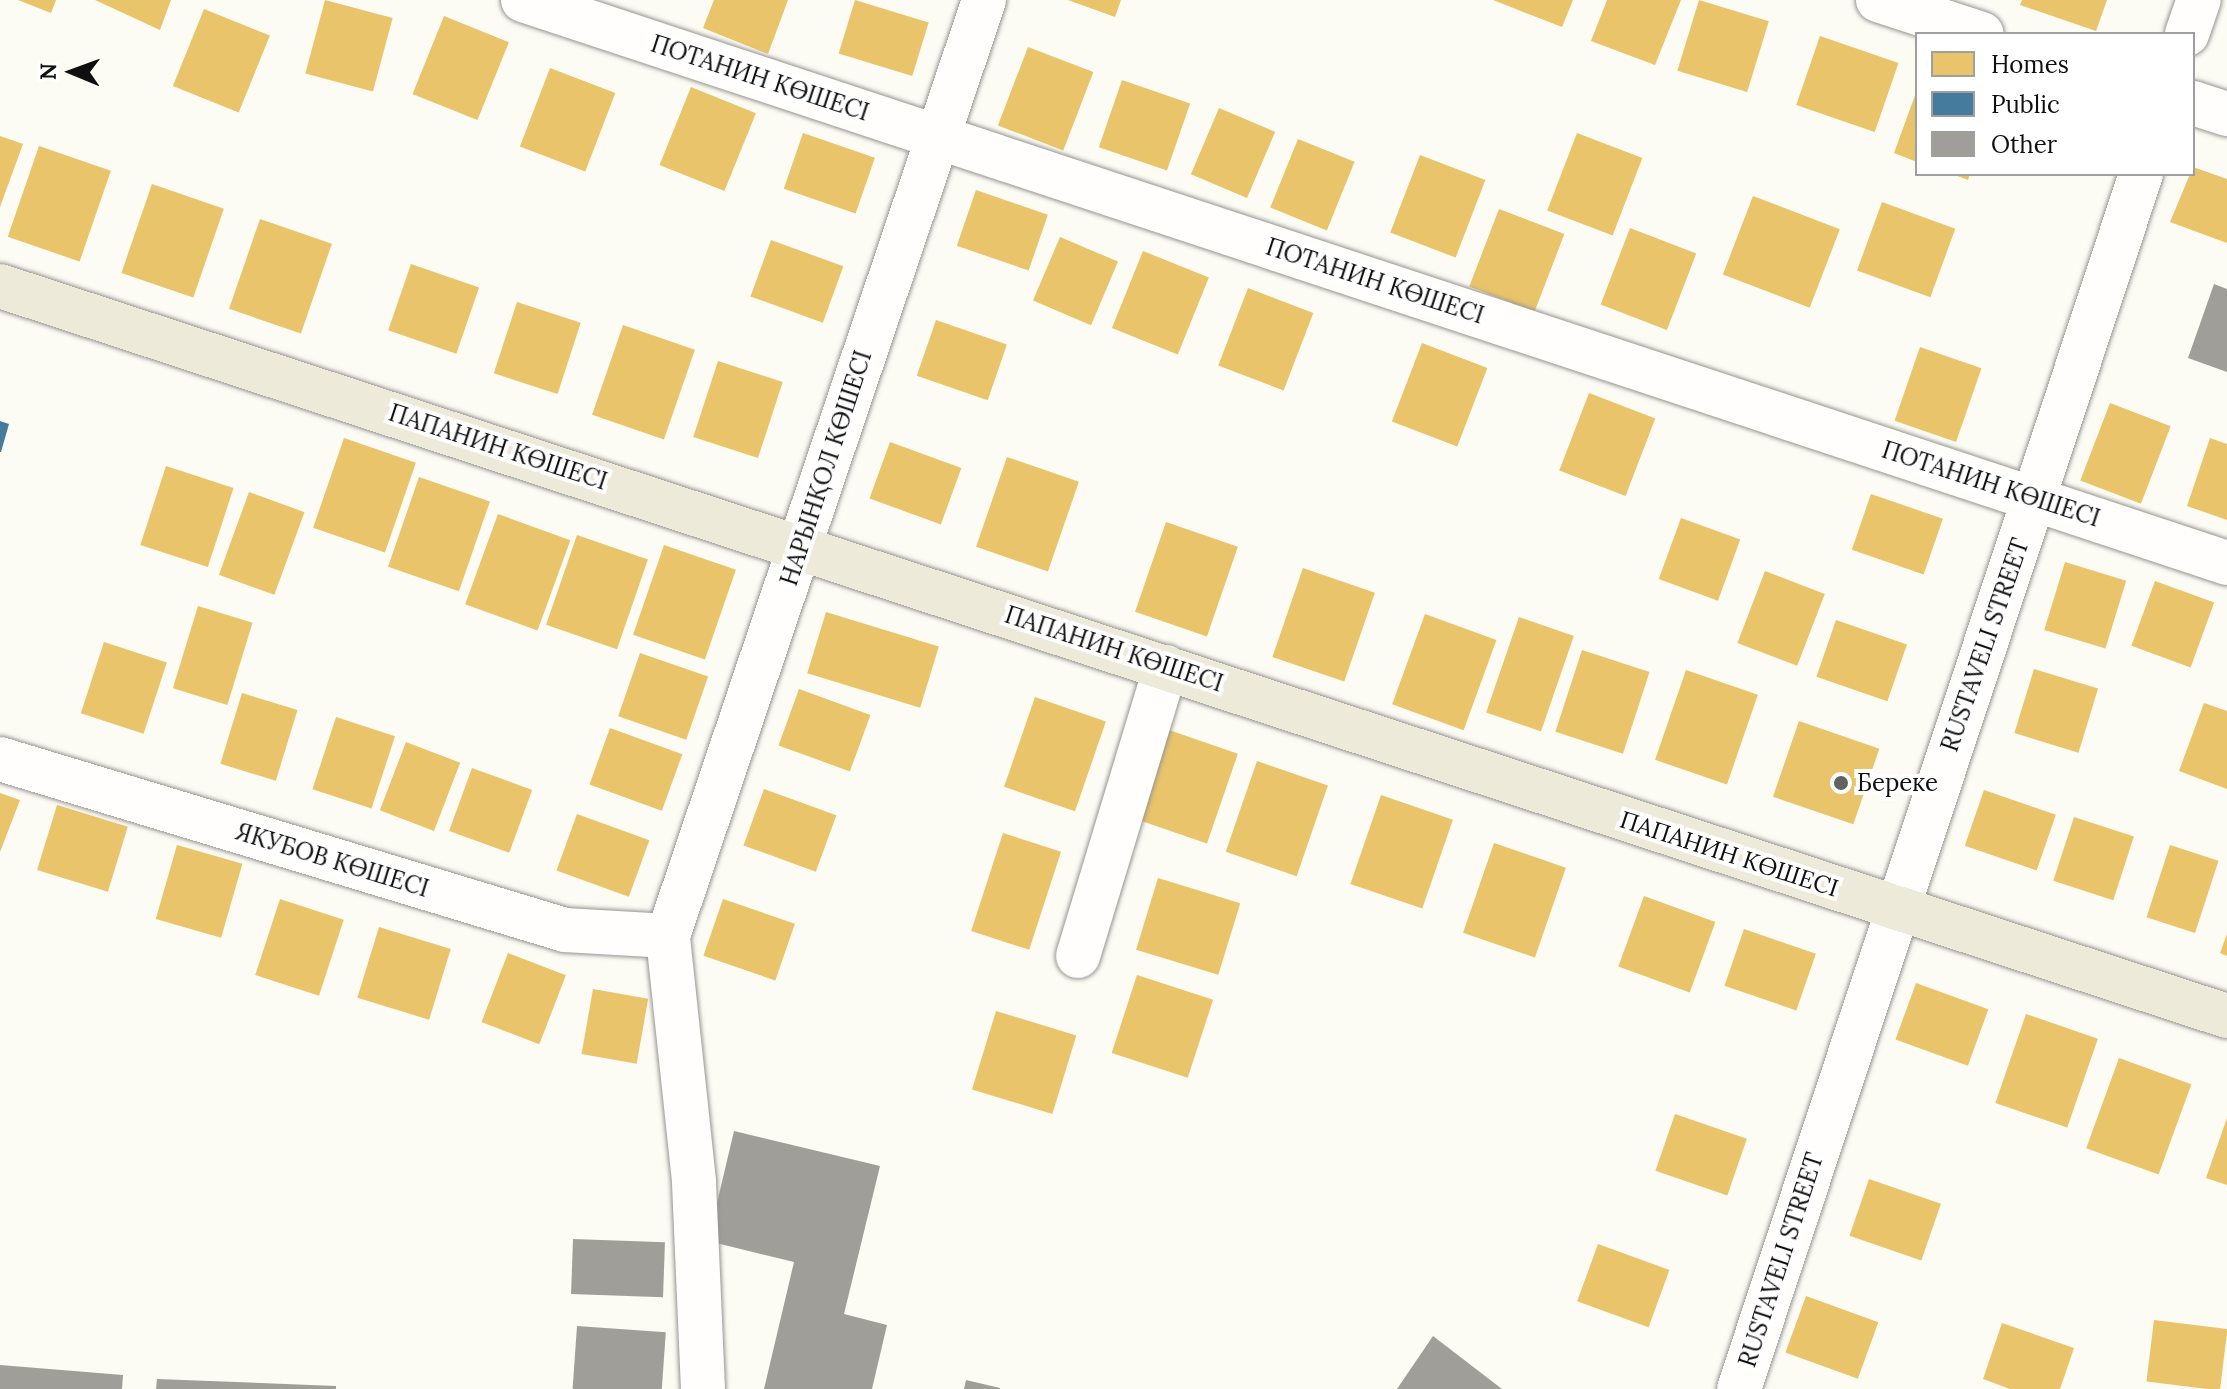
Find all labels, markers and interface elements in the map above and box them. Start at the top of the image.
street label: ПОТАНИН КӨШЕСІ [647,29,873,127]
north arrow [32,32,112,112]
legend [1915,32,2195,176]
text: Homes [1991,49,2069,80]
text: N [34,63,62,80]
text: Public [1991,89,2060,120]
text: Other [1991,129,2057,160]
street label: ПОТАНИН КӨШЕСІ [1262,232,1488,330]
street label: НАРЫНҚОЛ КӨШЕСІ [774,347,878,589]
street label: ПАПАНИН КӨШЕСІ [385,398,611,496]
street label: ПОТАНИН КӨШЕСІ [1878,435,2104,533]
street label: RUSTAVELI STREET [1935,535,2035,755]
street label: ПАПАНИН КӨШЕСІ [1001,600,1227,698]
place label: Береке [1857,769,1938,797]
marker: Береке [1832,774,1850,792]
street label: ПАПАНИН КӨШЕСІ [1616,805,1842,903]
street label: ЯКУБОВ КӨШЕСІ [232,817,432,903]
street label: RUSTAVELI STREET [1733,1149,1829,1371]

